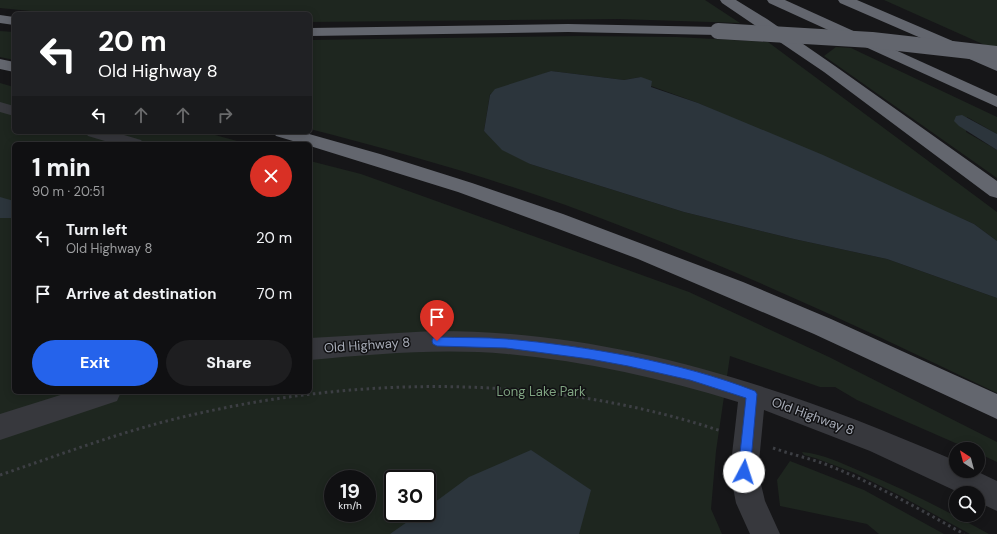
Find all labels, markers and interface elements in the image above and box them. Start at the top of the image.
text: 20 m [98,23,167,60]
icon: left [32,28,84,80]
text: Old Highway 8 [98,59,218,83]
icon: left [88,104,110,126]
icon: ahead [130,104,152,126]
icon: ahead [172,104,194,126]
icon: right [214,104,236,126]
text: 1 min [32,152,91,183]
button: close [250,155,292,197]
text: 90 m · 20:51 [32,183,104,200]
text: Turn left [66,220,127,240]
icon: left [32,227,54,249]
text: 20 m [256,228,292,248]
text: Old Highway 8 [66,240,152,257]
icon: arrive [32,283,54,305]
text: Arrive at destination [66,284,217,304]
text: 70 m [257,284,292,304]
pin [420,300,454,341]
icon: arrive [426,306,448,328]
street label: Old Highway 8 [323,334,411,356]
button: Exit [32,340,158,386]
button: Share [166,340,292,386]
park label: Long Lake Park [497,383,586,400]
street label: Old Highway 8 [769,393,857,439]
north arrow [949,442,985,478]
map controls [949,442,985,522]
position arrow [723,451,765,493]
speed limit sign: 30 [384,470,436,522]
text: 19 [340,478,360,504]
button: search [949,486,985,522]
text: km/h [338,499,362,512]

